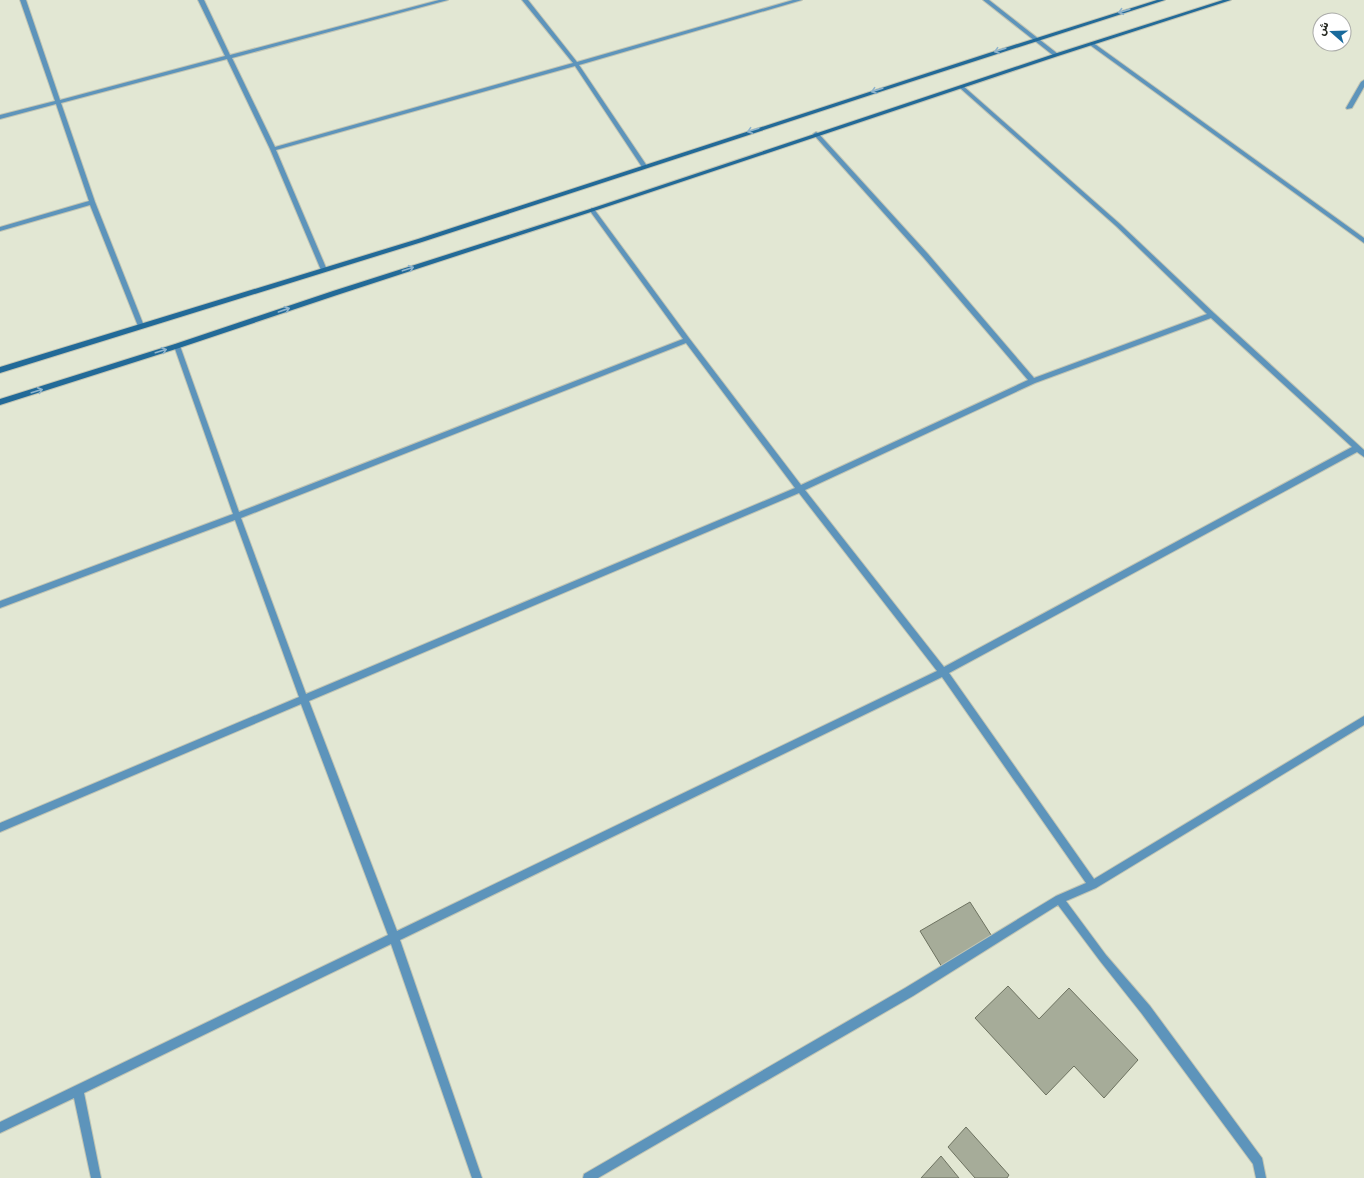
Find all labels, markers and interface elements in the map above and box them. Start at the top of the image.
one-way arrow [1118,8,1131,15]
north arrow [1312,12,1352,52]
text: ش [1315,20,1332,38]
one-way arrow [994,47,1007,54]
one-way arrow [870,87,883,94]
one-way arrow [747,127,759,135]
one-way arrow [401,265,414,272]
one-way arrow [278,306,291,313]
one-way arrow [155,347,167,355]
one-way arrow [31,386,43,394]

